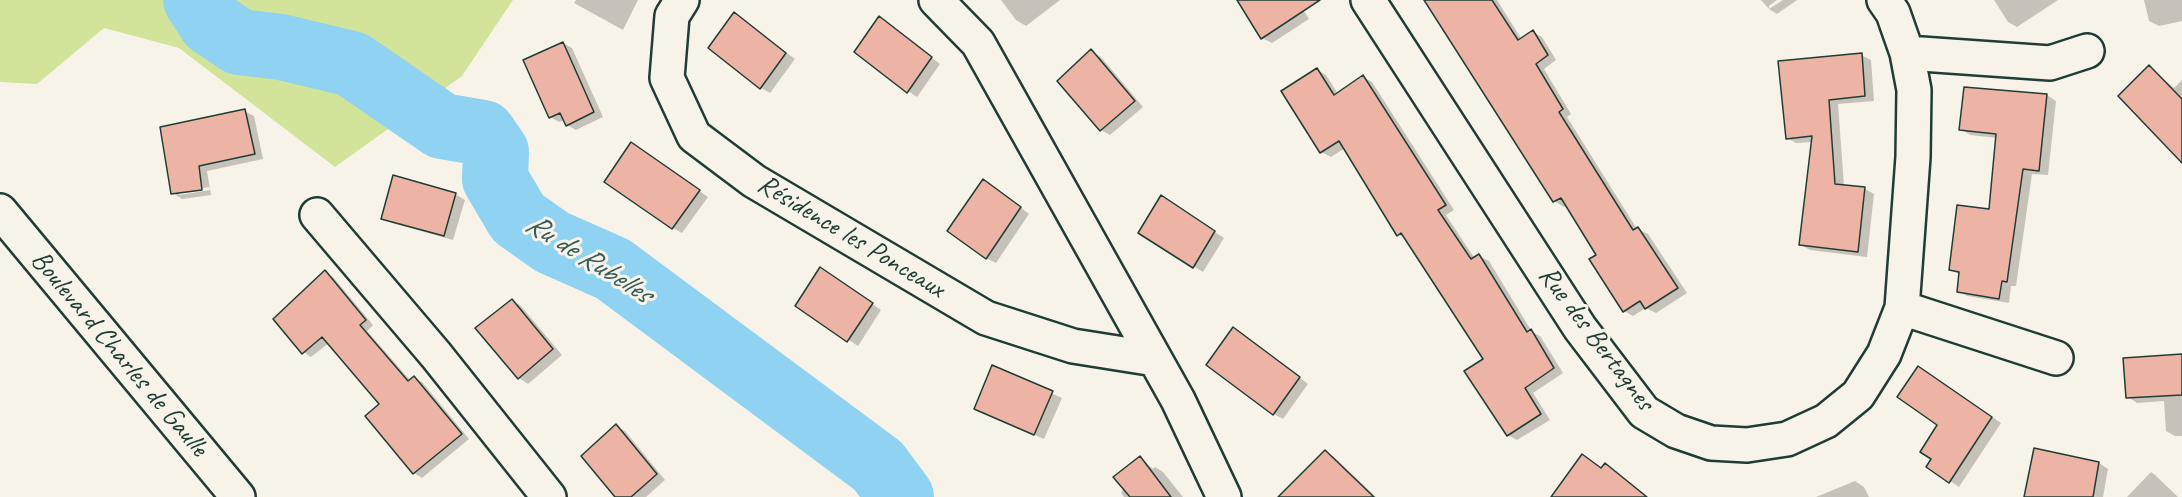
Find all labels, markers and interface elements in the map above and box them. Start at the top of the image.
street label: Résidence les Ponceaux [751,168,951,306]
water label: Ru de Rubelles [519,206,657,312]
street label: Boulevard Charles de Gaulle [23,244,215,464]
street label: Rue des Bertagnes [1531,260,1661,418]

